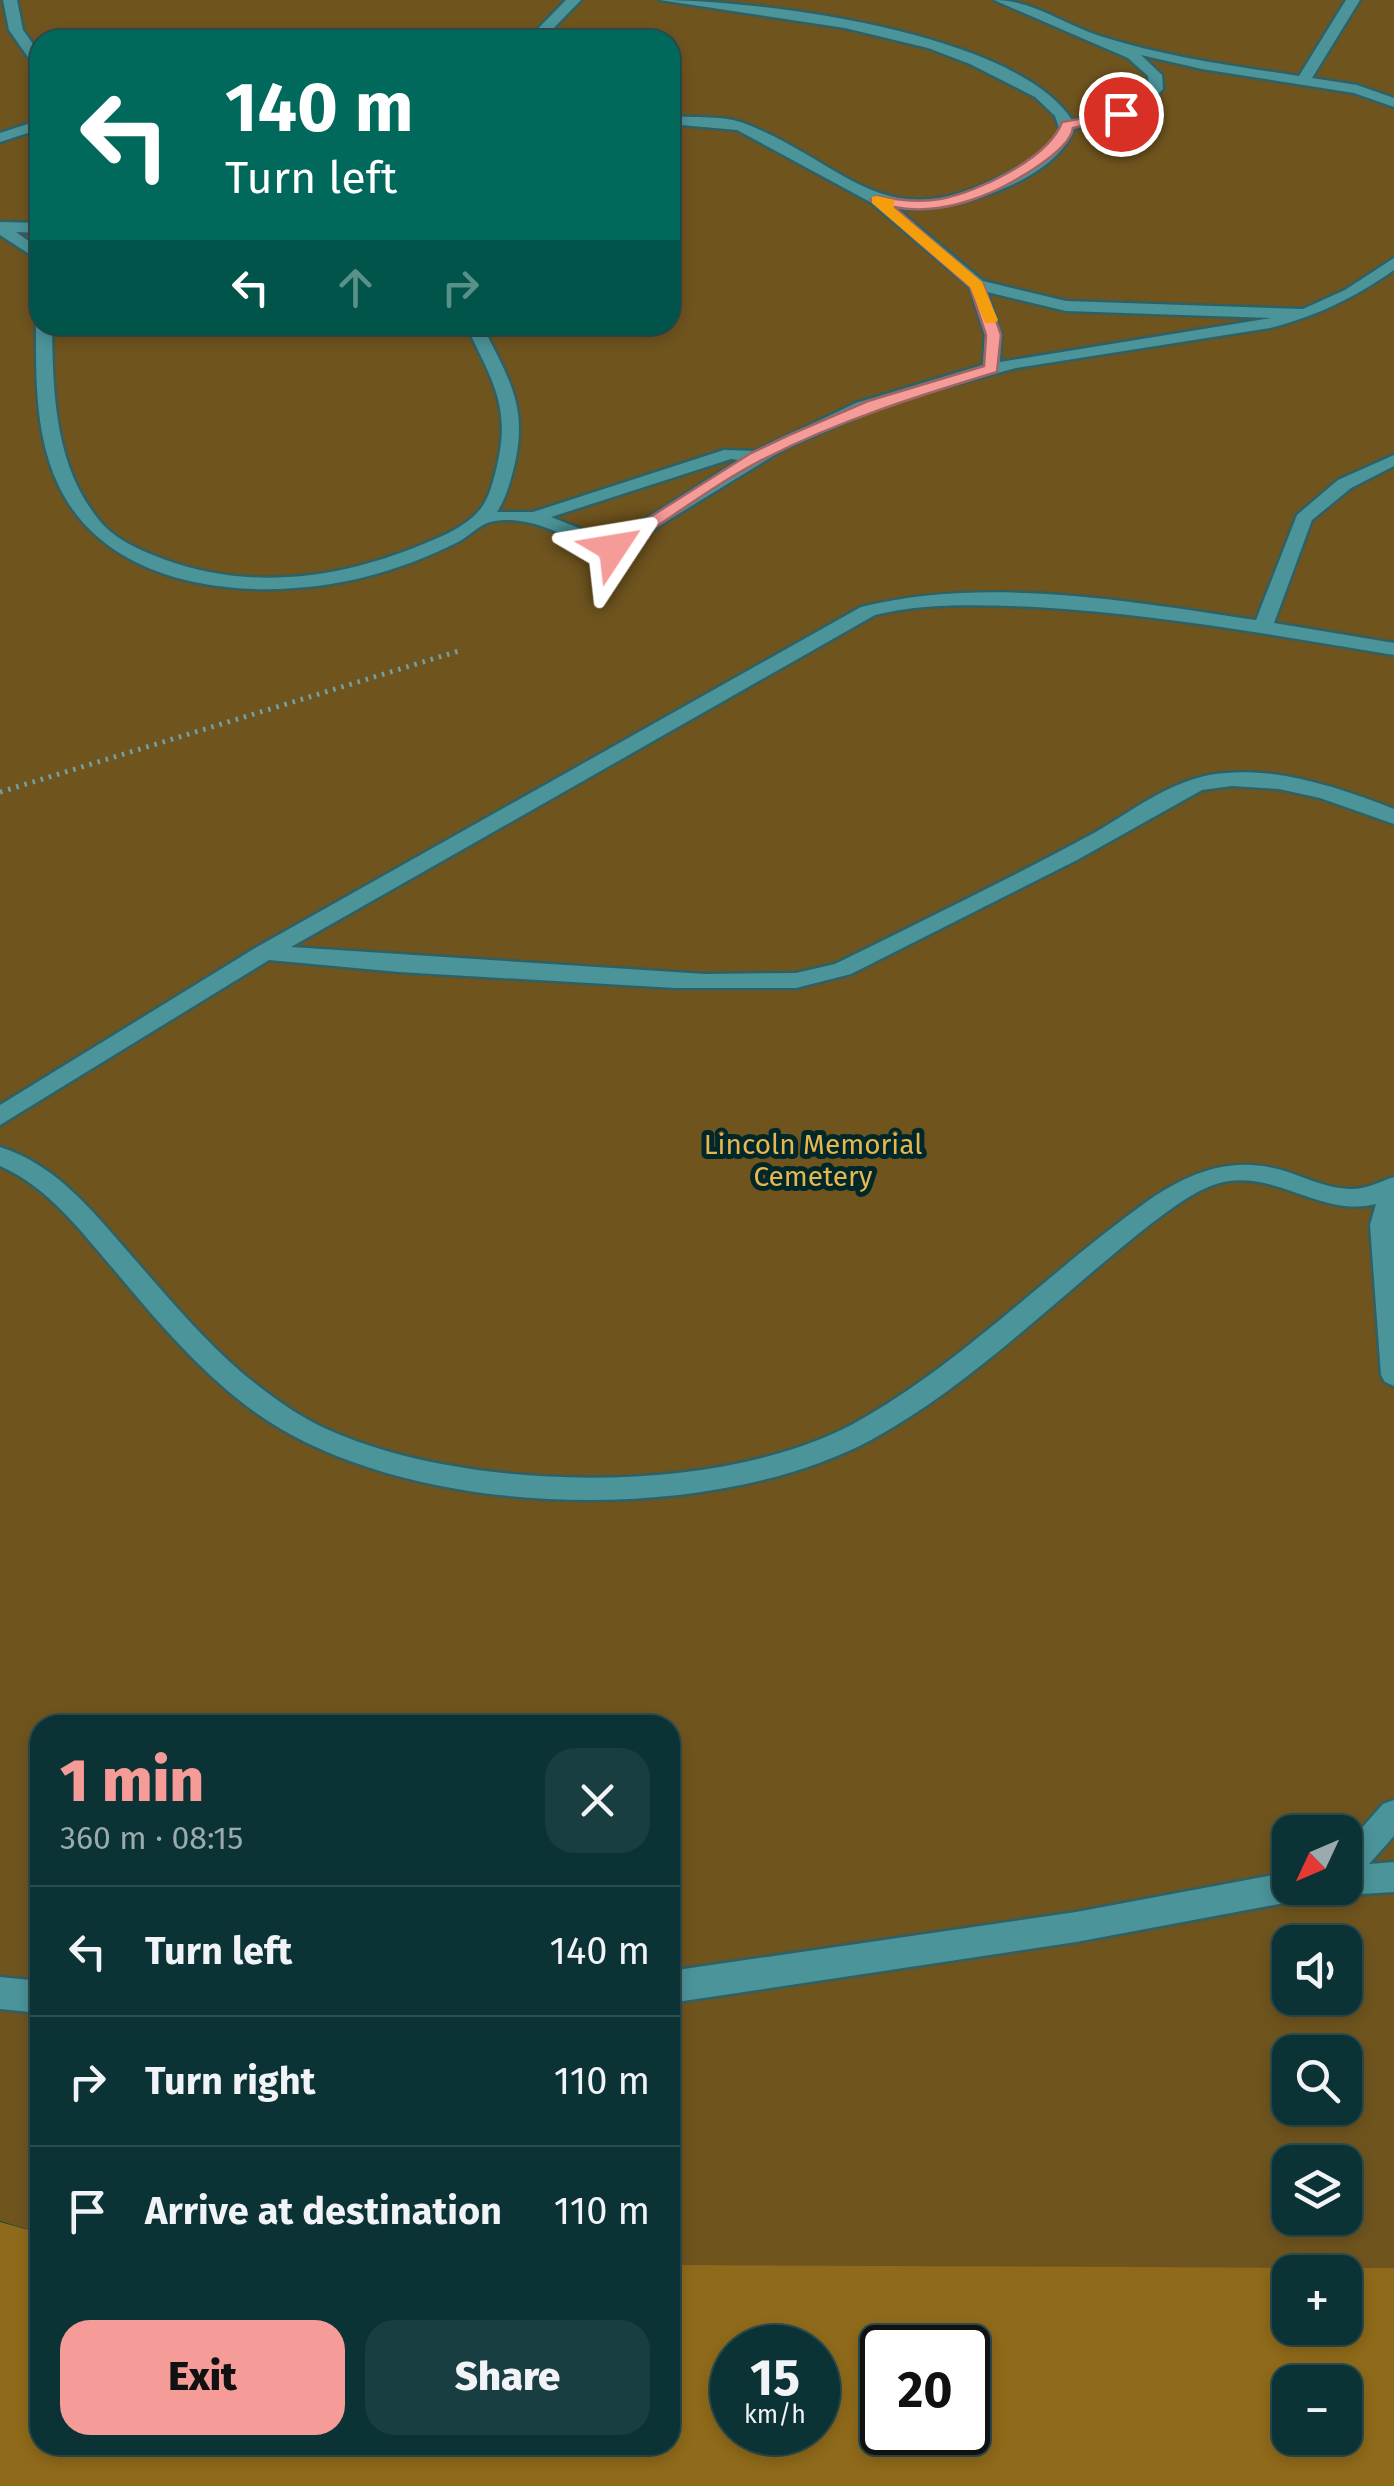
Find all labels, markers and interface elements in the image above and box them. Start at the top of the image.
text: 140 m [225,66,414,150]
icon: left [60,70,190,200]
pin [1079,72,1164,157]
icon: arrive [1094,87,1149,142]
text: Turn left [225,151,397,205]
icon: left [223,260,278,315]
icon: ahead [328,260,383,315]
icon: right [433,260,488,315]
position arrow [561,496,665,600]
park label: Lincoln Memorial Cemetery [704,1128,922,1193]
text: 1 min [60,1745,204,1817]
button: close [545,1748,650,1853]
north arrow [1272,1815,1362,1905]
map controls [1272,1815,1362,2455]
text: 360 m · 08:15 [60,1819,243,1857]
icon: left [60,1924,115,1979]
button: sound [1272,1925,1362,2015]
text: Turn left [145,1928,292,1974]
text: 140 m [549,1928,650,1974]
button: search [1272,2035,1362,2125]
icon: right [60,2054,115,2109]
text: Turn right [145,2058,315,2104]
text: 110 m [554,2058,650,2104]
button: layers [1272,2145,1362,2235]
icon: arrive [60,2184,115,2239]
text: Arrive at destination [145,2188,502,2234]
text: 110 m [554,2188,650,2234]
button: + [1272,2255,1362,2345]
button: Exit [60,2320,345,2435]
button: Share [365,2320,650,2435]
speed limit sign: 20 [860,2325,990,2455]
text: 15 [750,2348,800,2408]
button: − [1272,2365,1362,2455]
text: km/h [744,2400,806,2430]

